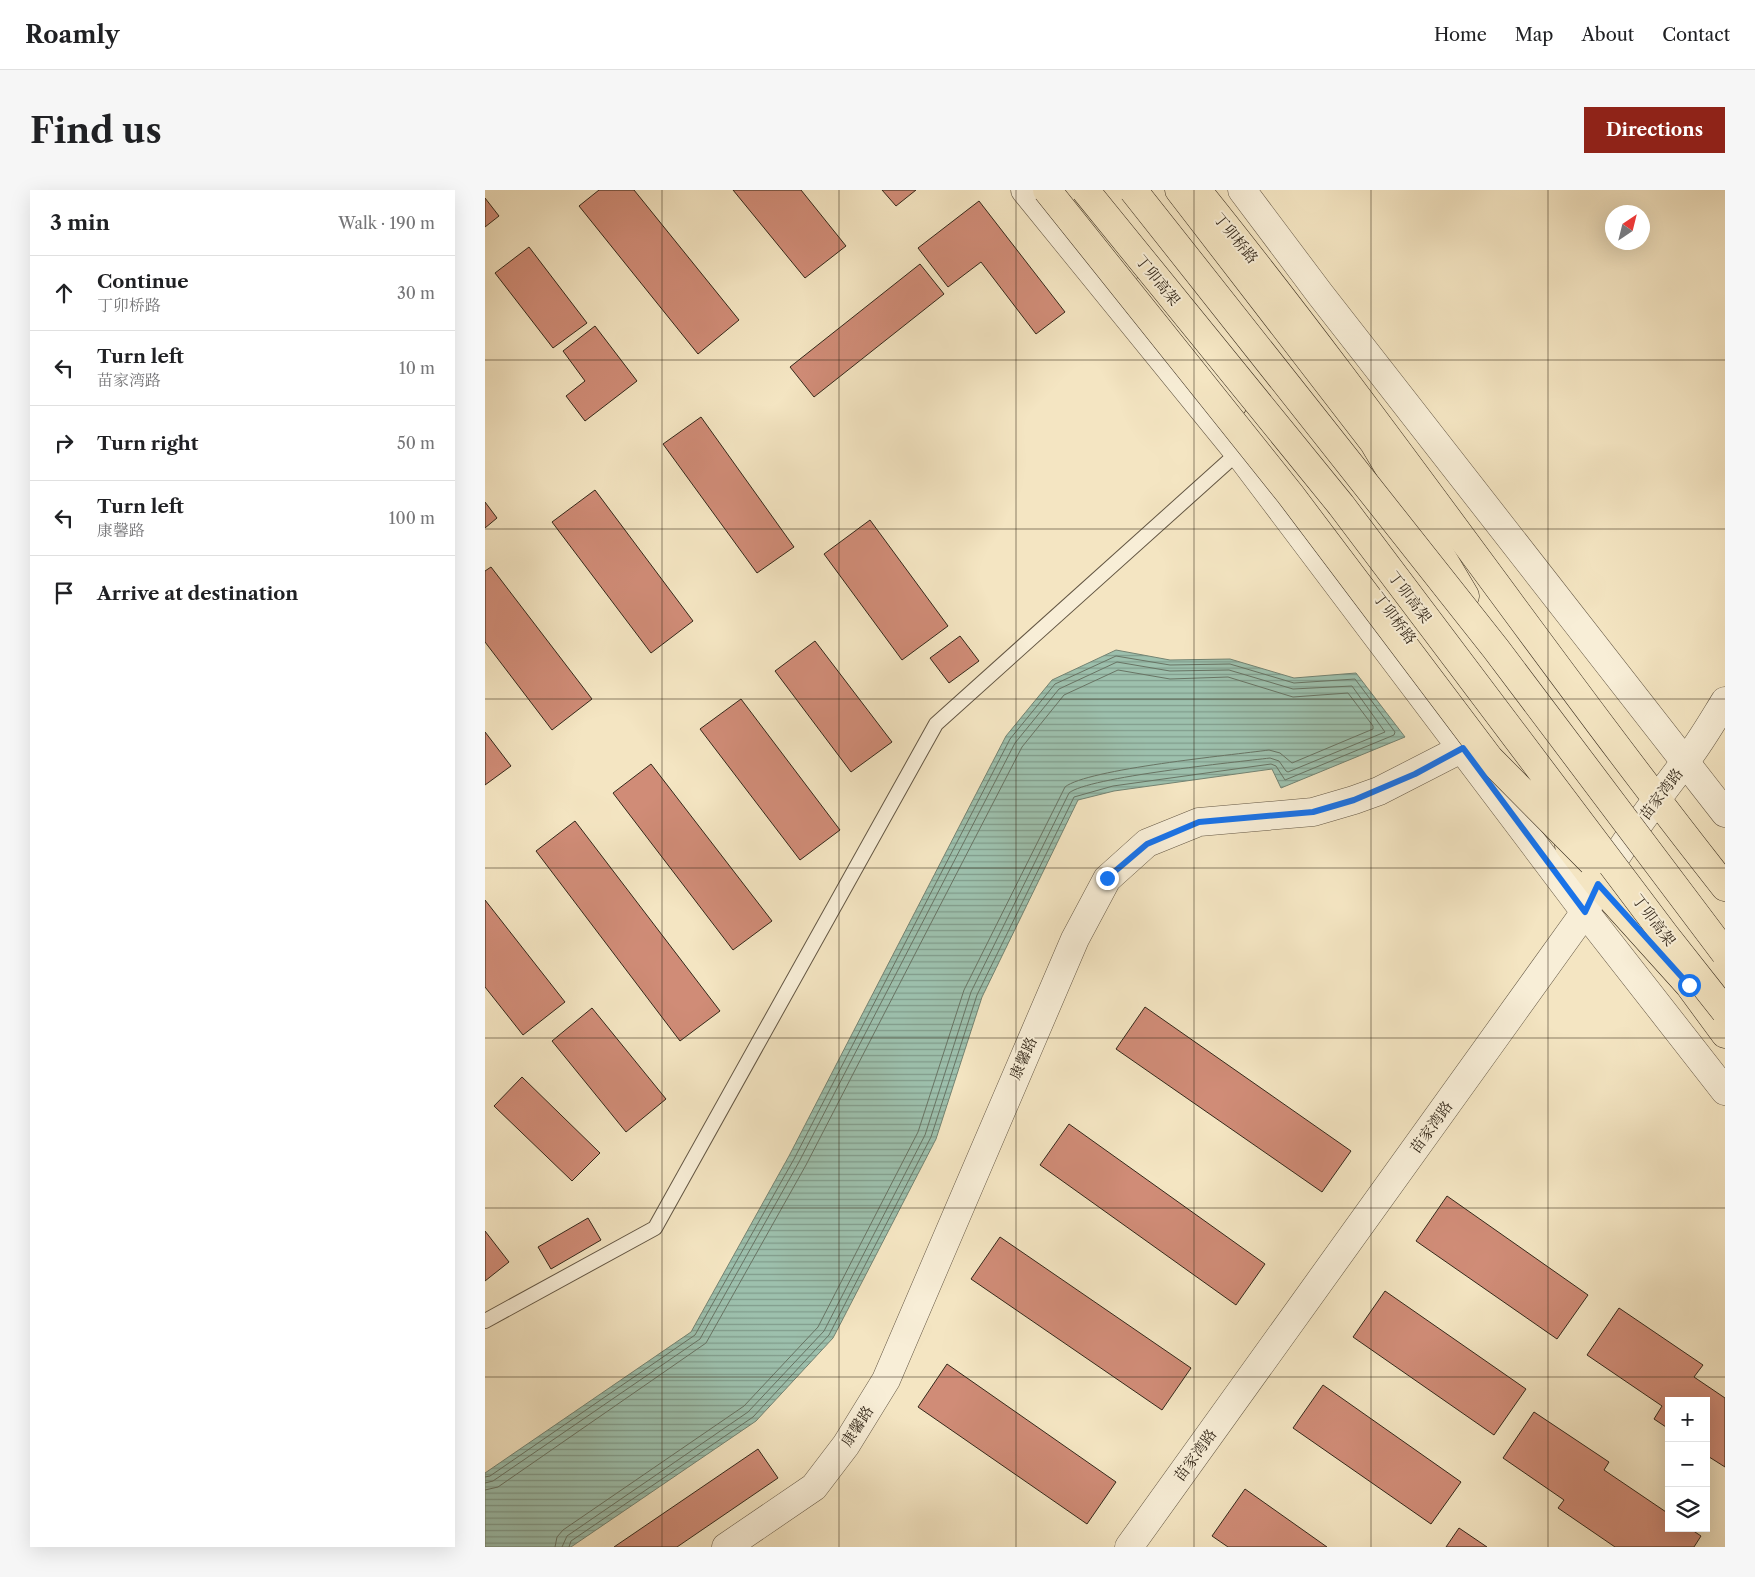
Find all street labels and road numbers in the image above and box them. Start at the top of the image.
street label: 丁卯桥路 [1210,209,1262,267]
street label: 丁卯高架 [1132,251,1184,309]
street label: 丁卯高架 [1384,567,1436,627]
street label: 丁卯桥路 [1369,588,1421,648]
street label: 苗家湾路 [1635,764,1687,824]
street label: 丁卯高架 [1628,890,1680,950]
street label: 康馨路 [1005,1034,1041,1082]
street label: 苗家湾路 [1406,1097,1456,1157]
street label: 康馨路 [837,1402,877,1450]
street label: 苗家湾路 [1170,1425,1220,1485]

